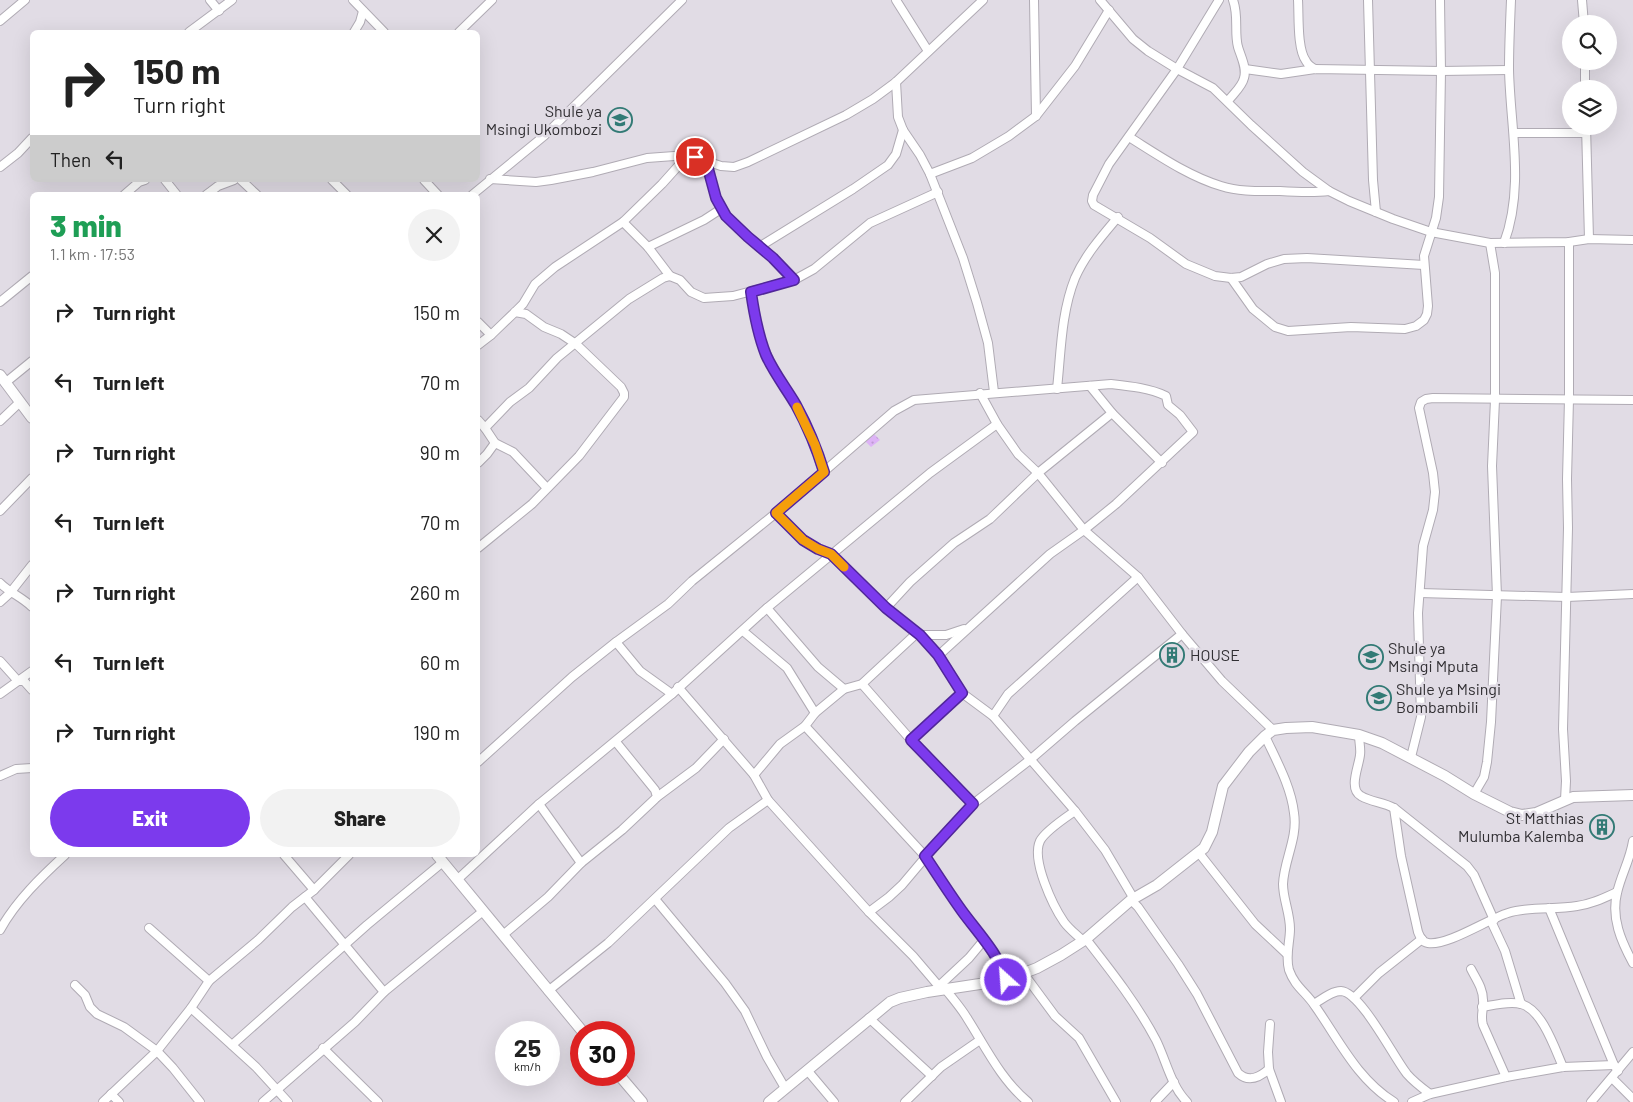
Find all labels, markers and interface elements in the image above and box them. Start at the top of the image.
map controls [1562,15,1617,135]
button: search [1562,15,1617,70]
text: 150 m [133,49,220,91]
icon: right [50,50,115,115]
button: layers [1562,80,1617,135]
text: Turn right [133,91,226,117]
place label: Shule ya Msingi Ukombozi [486,101,602,138]
school or university icon: Shule ya Msingi Ukombozi [607,107,633,133]
pin [674,136,716,178]
icon: arrive [681,143,709,171]
icon: left [101,145,129,173]
text: Then [50,148,91,171]
text: 3 min [50,207,122,243]
button: close [408,209,460,261]
text: 1.1 km · 17:53 [50,244,135,263]
icon: right [50,298,78,326]
text: Turn right [93,301,175,324]
text: 150 m [413,301,460,324]
icon: left [50,368,78,396]
text: Turn left [93,371,164,394]
text: 70 m [421,371,460,394]
icon: right [50,438,78,466]
text: Turn right [93,441,175,464]
text: 90 m [420,441,460,464]
icon: left [50,508,78,536]
text: Turn left [93,511,164,534]
text: 70 m [421,511,460,534]
icon: right [50,578,78,606]
text: Turn right [93,581,175,604]
text: 260 m [410,581,460,604]
place label: Shule ya Msingi Mputa [1388,638,1479,675]
building icon: HOUSE [1159,642,1185,668]
school or university icon: Shule ya Msingi Mputa [1358,644,1384,670]
place label: HOUSE [1190,645,1240,664]
icon: left [50,648,78,676]
text: Turn left [93,651,164,674]
text: 60 m [420,651,460,674]
place label: Shule ya Msingi Bombambili [1396,679,1501,716]
school or university icon: Shule ya Msingi Bombambili [1366,685,1392,711]
icon: right [50,718,78,746]
text: Turn right [93,721,175,744]
text: 190 m [413,721,460,744]
button: Exit [50,789,250,847]
button: Share [260,789,460,847]
place label: St Matthias Mulumba Kalemba [1458,808,1584,845]
building icon: St Matthias Mulumba Kalemba [1589,814,1615,840]
position arrow [979,953,1031,1005]
speed limit sign: 30 [570,1021,635,1086]
text: 25 [514,1032,541,1062]
text: km/h [514,1059,541,1073]

